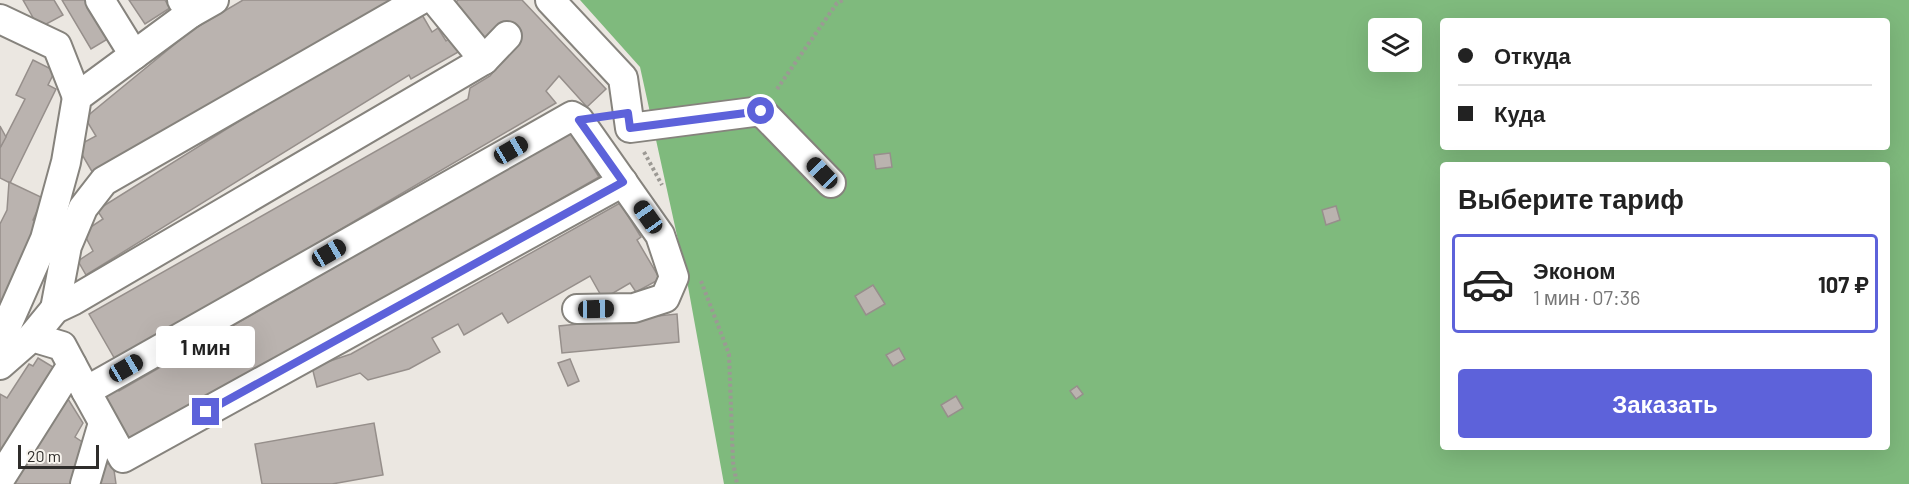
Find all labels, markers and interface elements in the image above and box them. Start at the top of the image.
map controls [1368,18,1422,72]
button: layers [1368,18,1422,72]
text: Откуда [1494,42,1571,68]
route start [747,97,774,124]
text: Куда [1494,100,1545,126]
car [491,133,531,167]
car [803,154,841,192]
text: Выберите тариф [1458,182,1684,214]
car [630,197,666,237]
car [309,236,349,270]
icon: car [1461,257,1515,311]
text: Эконом [1533,257,1616,283]
text: 107 ₽ [1818,271,1869,297]
text: 1 мин · 07:36 [1533,285,1640,309]
car [578,300,614,318]
callout: 1 мин [156,325,256,367]
text: 1 мин [180,335,231,359]
car [106,351,146,385]
button: Заказать [1458,369,1872,438]
route end [192,398,219,425]
scale bar [18,442,99,470]
text: 20 m [27,446,61,465]

